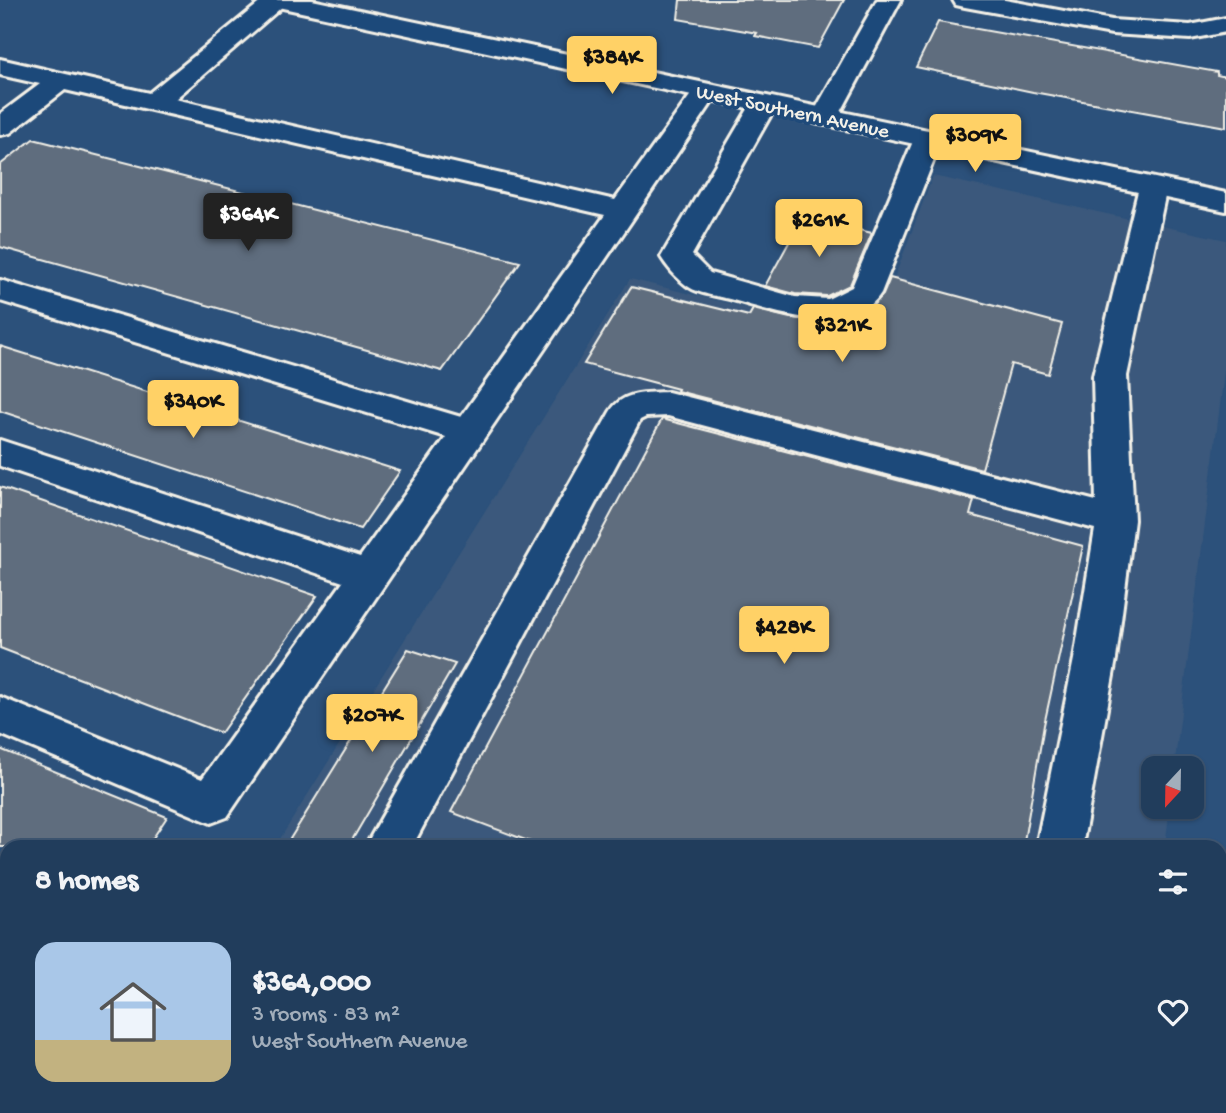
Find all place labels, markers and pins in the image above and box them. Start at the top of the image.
pin: $384K [563,36,661,96]
pin: $309K [926,114,1024,174]
pin: $364K [199,194,297,253]
pin: $261K [770,200,868,259]
pin: $321K [793,304,891,364]
pin: $340K [144,380,242,440]
pin: $428K [735,606,833,666]
pin: $207K [323,694,421,754]

